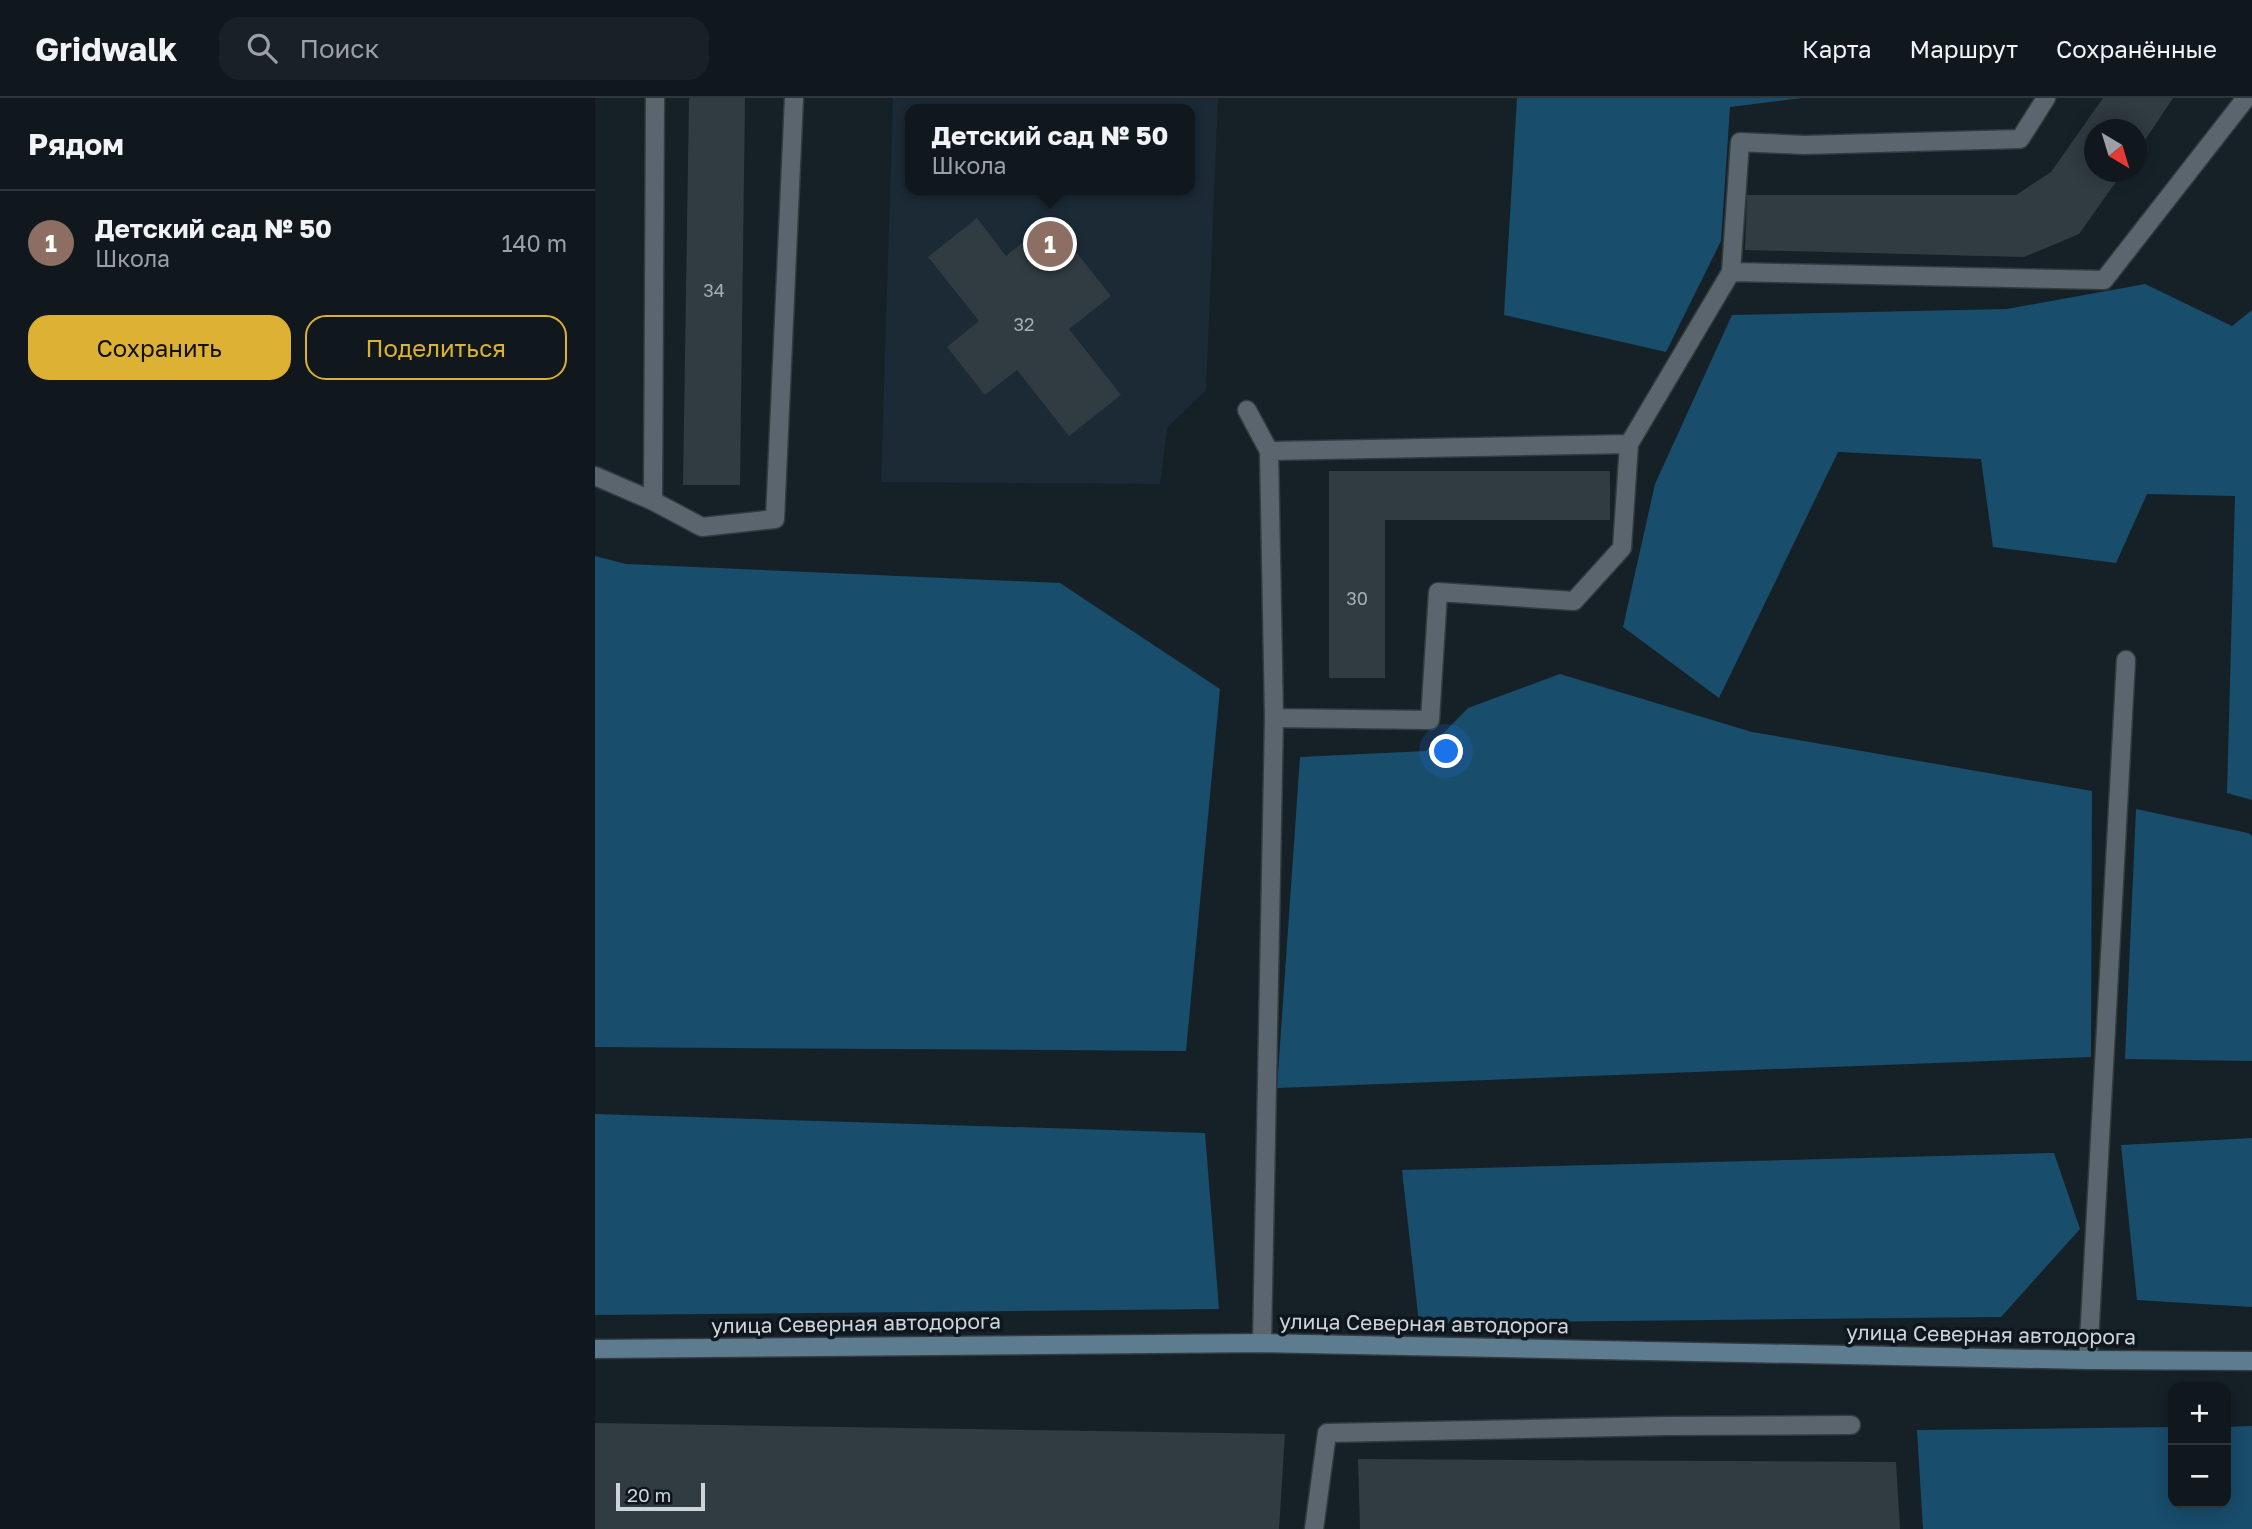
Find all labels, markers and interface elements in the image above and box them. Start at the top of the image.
search box [219,17,709,80]
text: Gridwalk [35,29,177,68]
icon: search [243,29,281,67]
text: Поиск [299,33,379,64]
text: Карта [1802,34,1872,63]
text: Маршрут [1910,34,2018,63]
text: Сохранённые [2056,34,2217,63]
popup [905,104,1195,195]
north arrow [2084,119,2147,182]
text: Детский сад № 50 [932,120,1169,151]
text: Рядом [28,126,124,162]
text: Школа [932,151,1007,179]
text: Детский сад № 50 [95,213,332,244]
pin: 1 [1027,218,1073,270]
text: 1 [45,229,57,257]
text: 140 m [501,229,567,257]
text: Школа [95,244,170,272]
house number: 34 [703,279,725,301]
house number: 32 [1014,313,1034,335]
button: Сохранить [28,315,291,380]
button: Поделиться [305,315,567,380]
house number: 30 [1346,587,1368,609]
your location [1429,734,1463,768]
street label: улица Северная автодорога [711,1307,1001,1339]
street label: улица Северная автодорога [1279,1307,1569,1339]
street label: улица Северная автодорога [1846,1318,2136,1350]
map controls [2168,1382,2231,1508]
button: + [2168,1382,2231,1445]
button: − [2168,1445,2231,1508]
scale bar [616,1480,705,1512]
text: 20 m [627,1483,671,1506]

